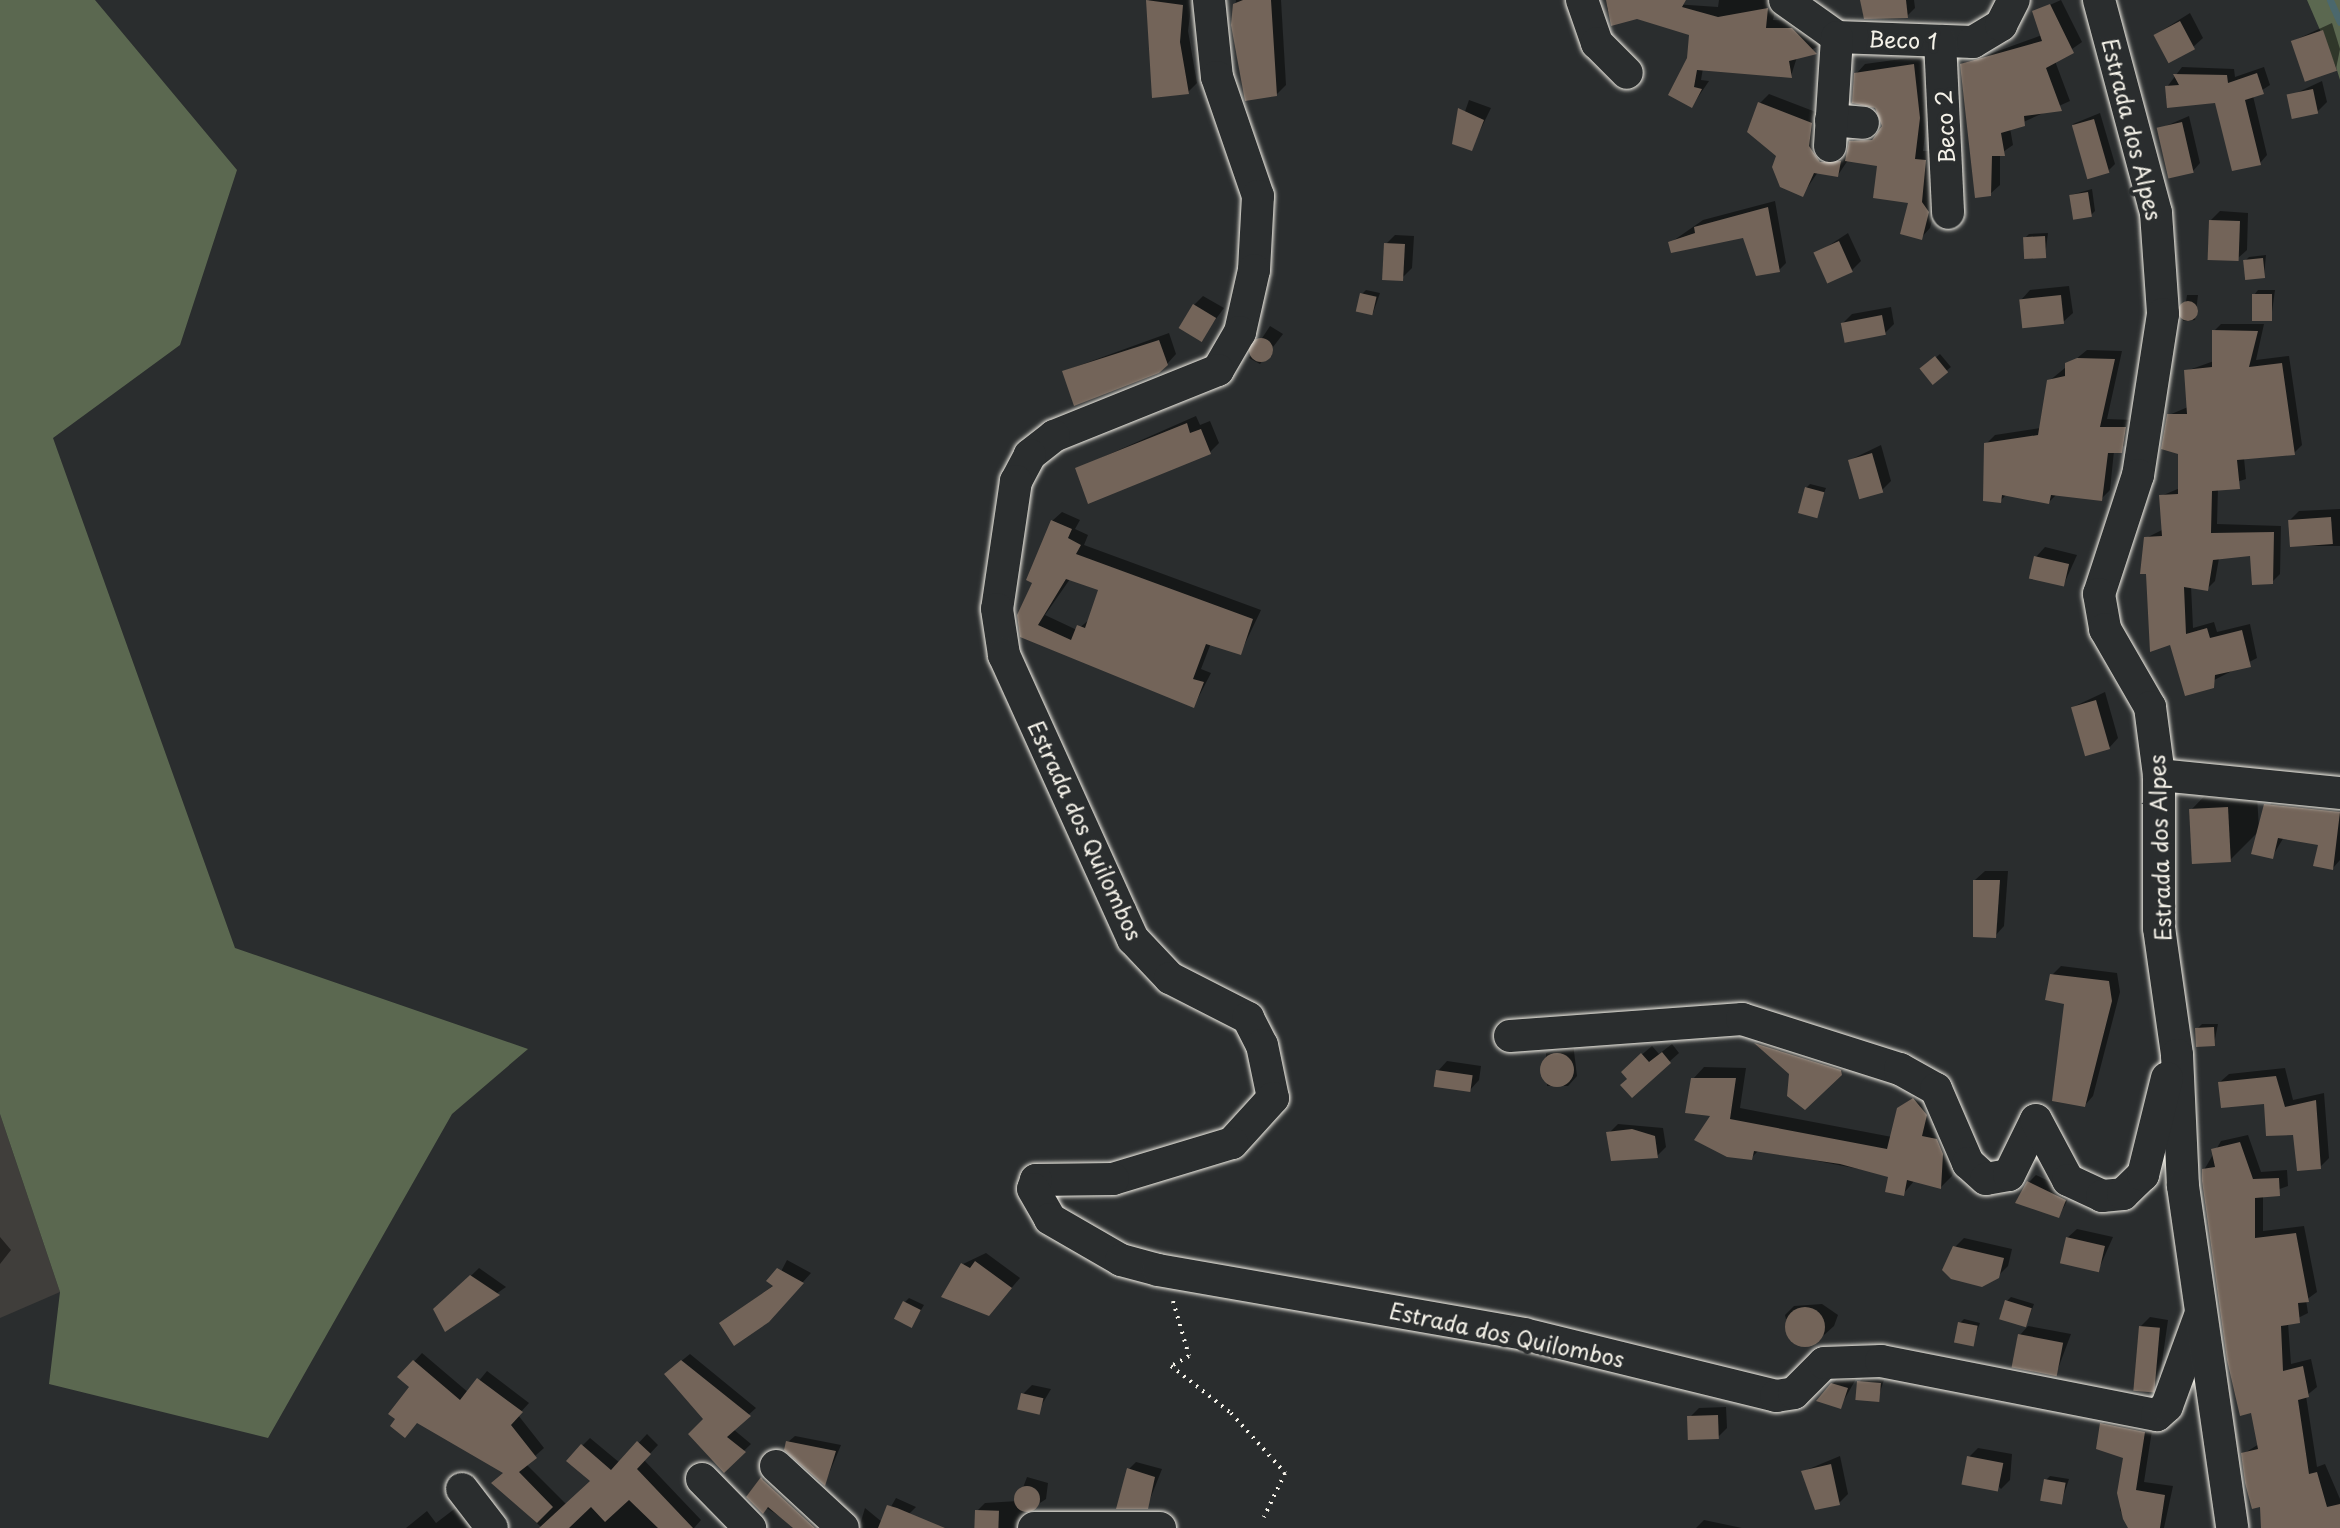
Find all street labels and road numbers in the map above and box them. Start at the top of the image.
street label: Beco 1 [1869,25,1937,53]
street label: Estrada dos Alpes [2097,34,2169,224]
street label: Beco 2 [1929,90,1959,164]
street label: Estrada dos Quilombos [1023,715,1149,945]
street label: Estrada dos Alpes [2143,753,2175,943]
street label: Estrada dos Quilombos [1386,1296,1628,1372]

